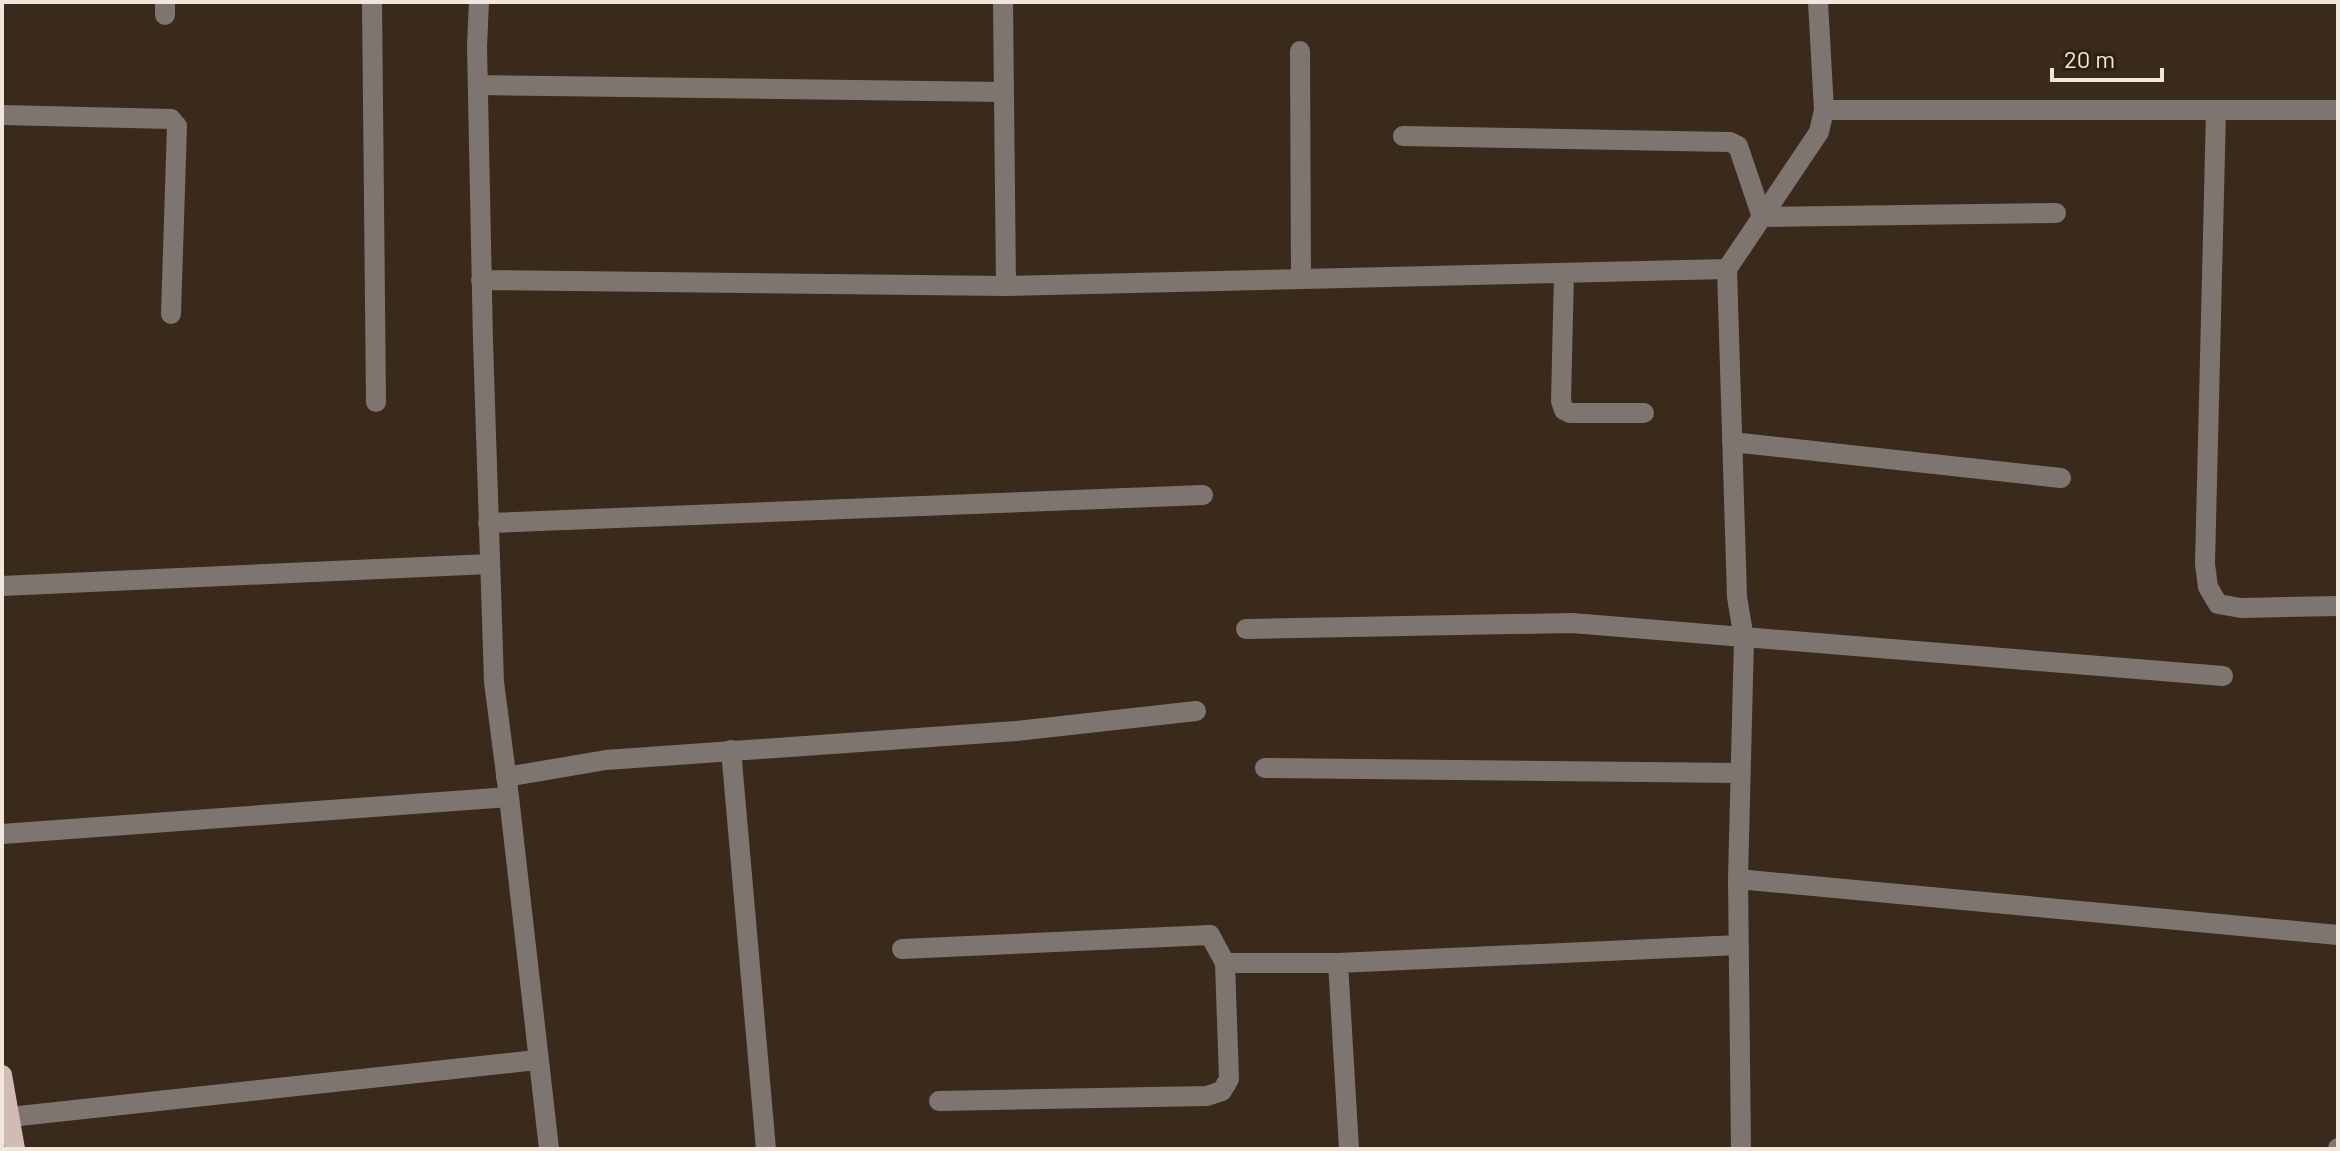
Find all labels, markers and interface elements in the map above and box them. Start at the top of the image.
scale bar [2052,32,2162,82]
text: 20 m [2064,44,2115,73]

